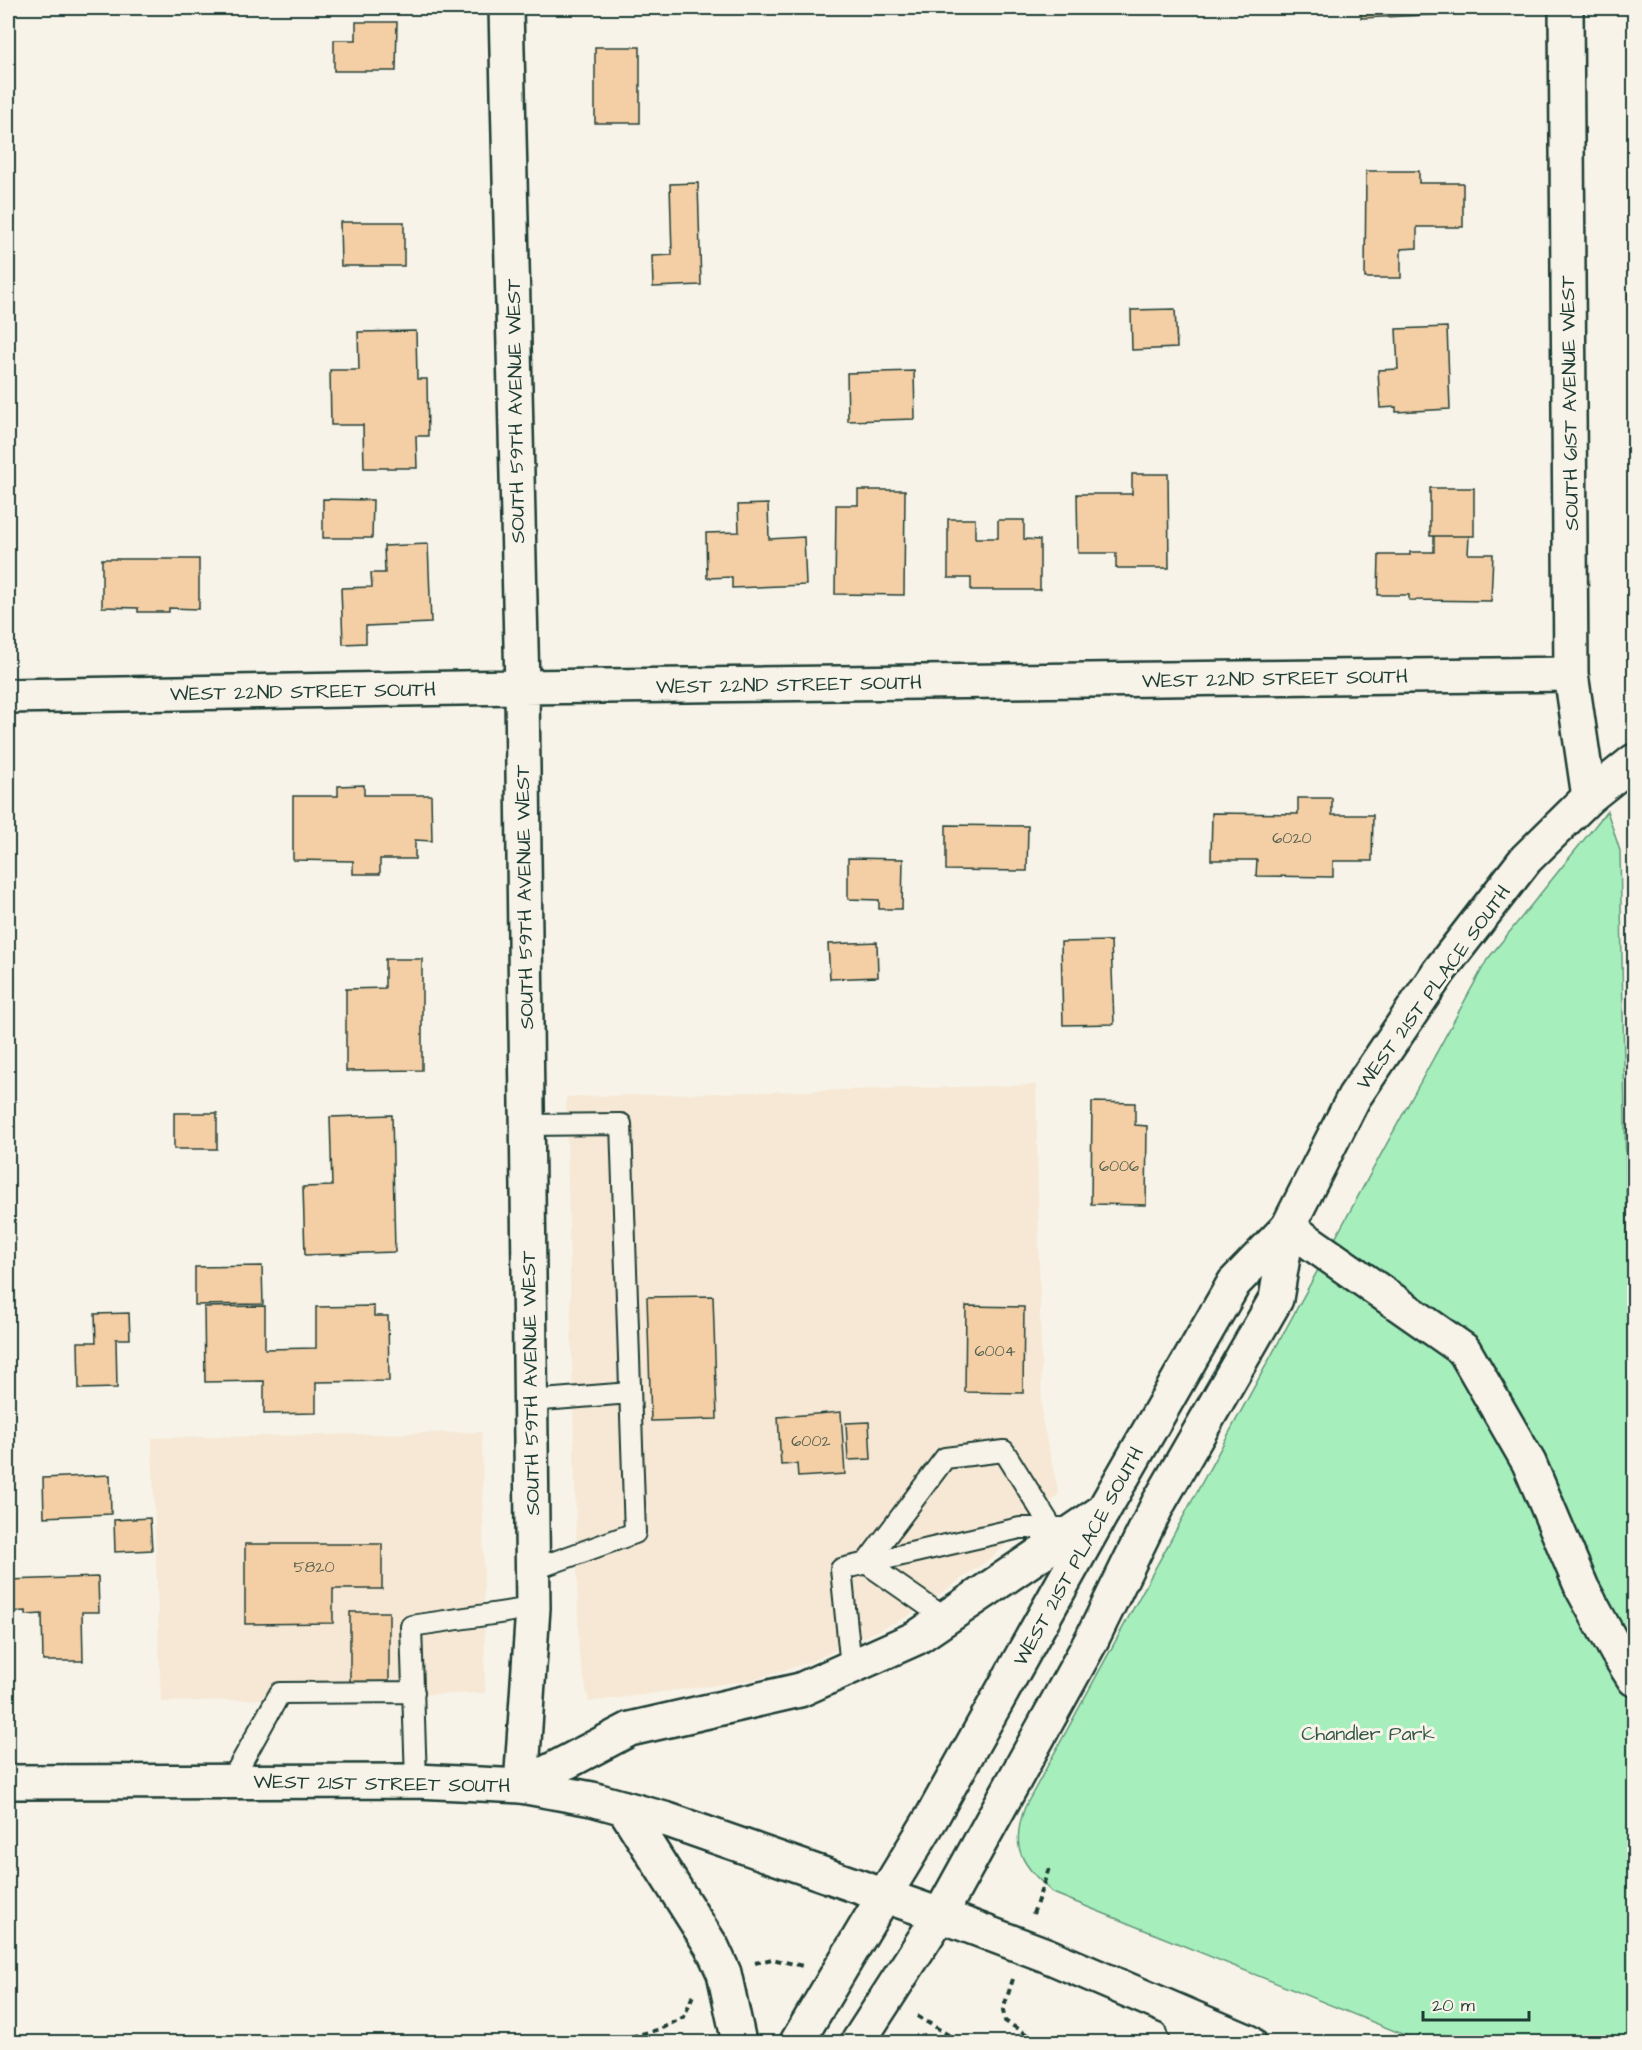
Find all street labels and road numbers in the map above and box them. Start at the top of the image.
street label: SOUTH 61ST AVENUE WEST [1554,275,1586,531]
street label: SOUTH 59TH AVENUE WEST [500,278,532,544]
street label: WEST 22ND STREET SOUTH [1142,663,1408,695]
street label: WEST 22ND STREET SOUTH [656,669,922,701]
street label: WEST 22ND STREET SOUTH [170,676,436,708]
street label: SOUTH 59TH AVENUE WEST [509,764,541,1030]
street label: WEST 21ST PLACE SOUTH [1350,880,1518,1096]
street label: SOUTH 59TH AVENUE WEST [515,1250,547,1516]
street label: WEST 21ST PLACE SOUTH [1007,1442,1151,1671]
street label: WEST 21ST STREET SOUTH [253,1768,511,1800]

